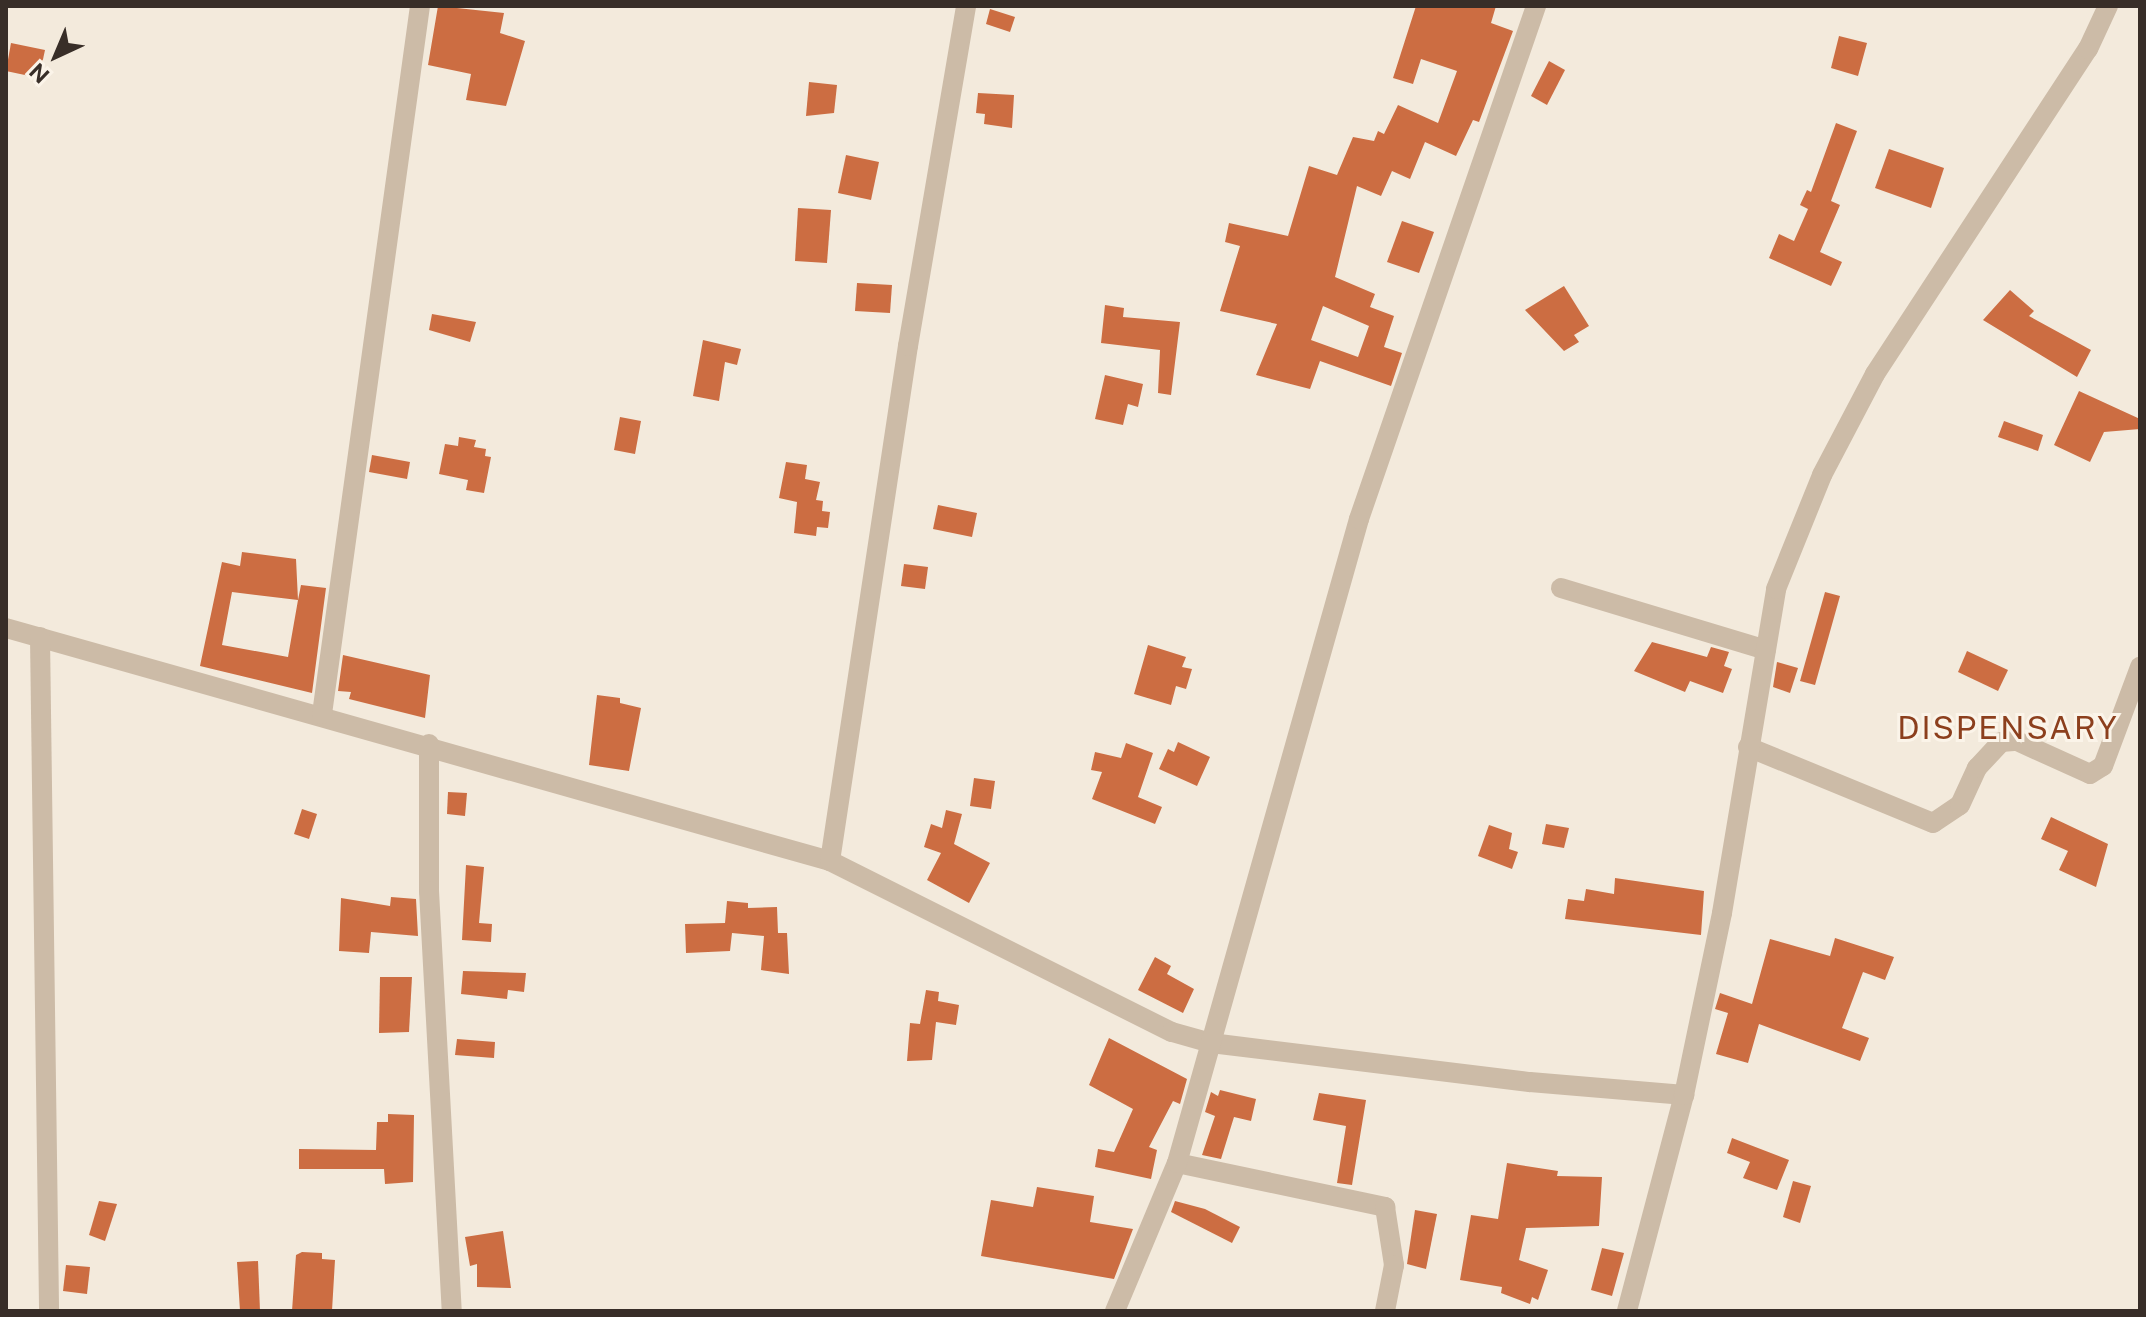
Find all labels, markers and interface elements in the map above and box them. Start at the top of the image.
north arrow [16,16,96,96]
text: N [24,58,55,89]
district label: DISPENSARY [1897,709,2119,747]

